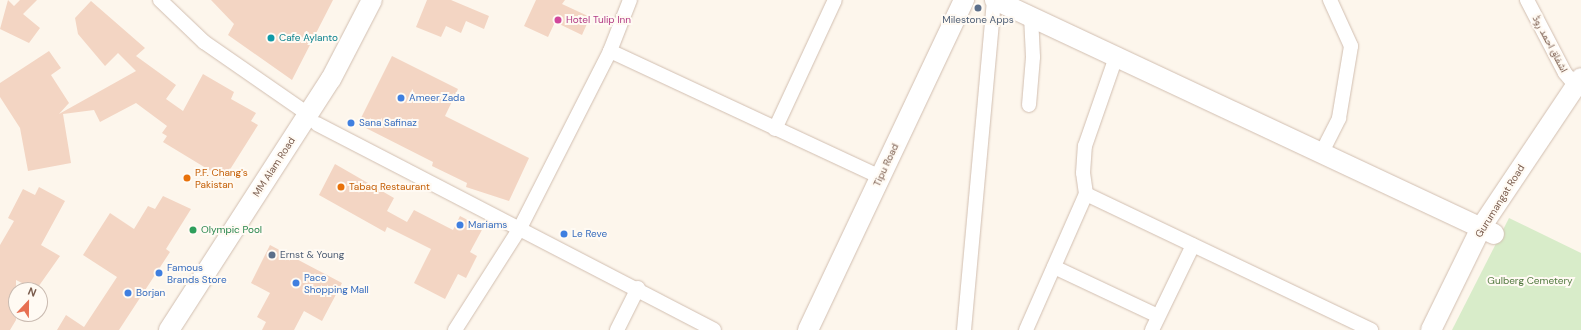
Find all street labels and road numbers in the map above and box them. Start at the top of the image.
street label: اشفاق احمد روڈ [1530,14,1570,74]
street label: MM Alam Road [250,135,298,199]
street label: Tipu Road [871,142,901,188]
street label: Gurumangat Road [1473,162,1527,240]

